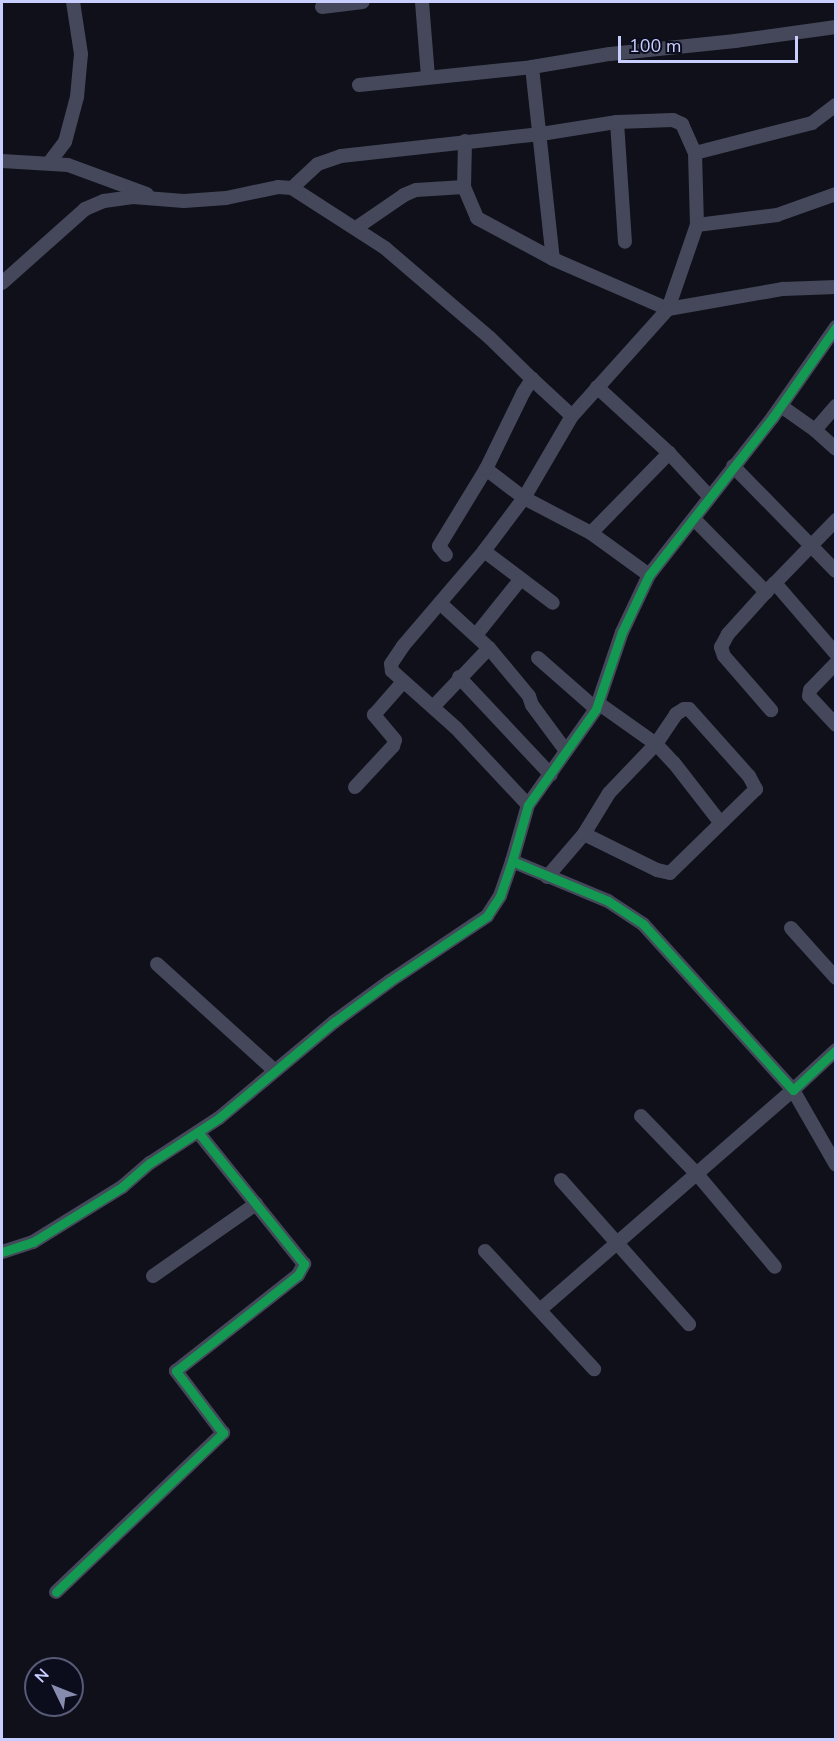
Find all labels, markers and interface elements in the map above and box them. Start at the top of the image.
scale bar [621,24,801,62]
text: 100 m [629,34,681,58]
north arrow [24,1657,84,1717]
text: N [30,1664,54,1688]

